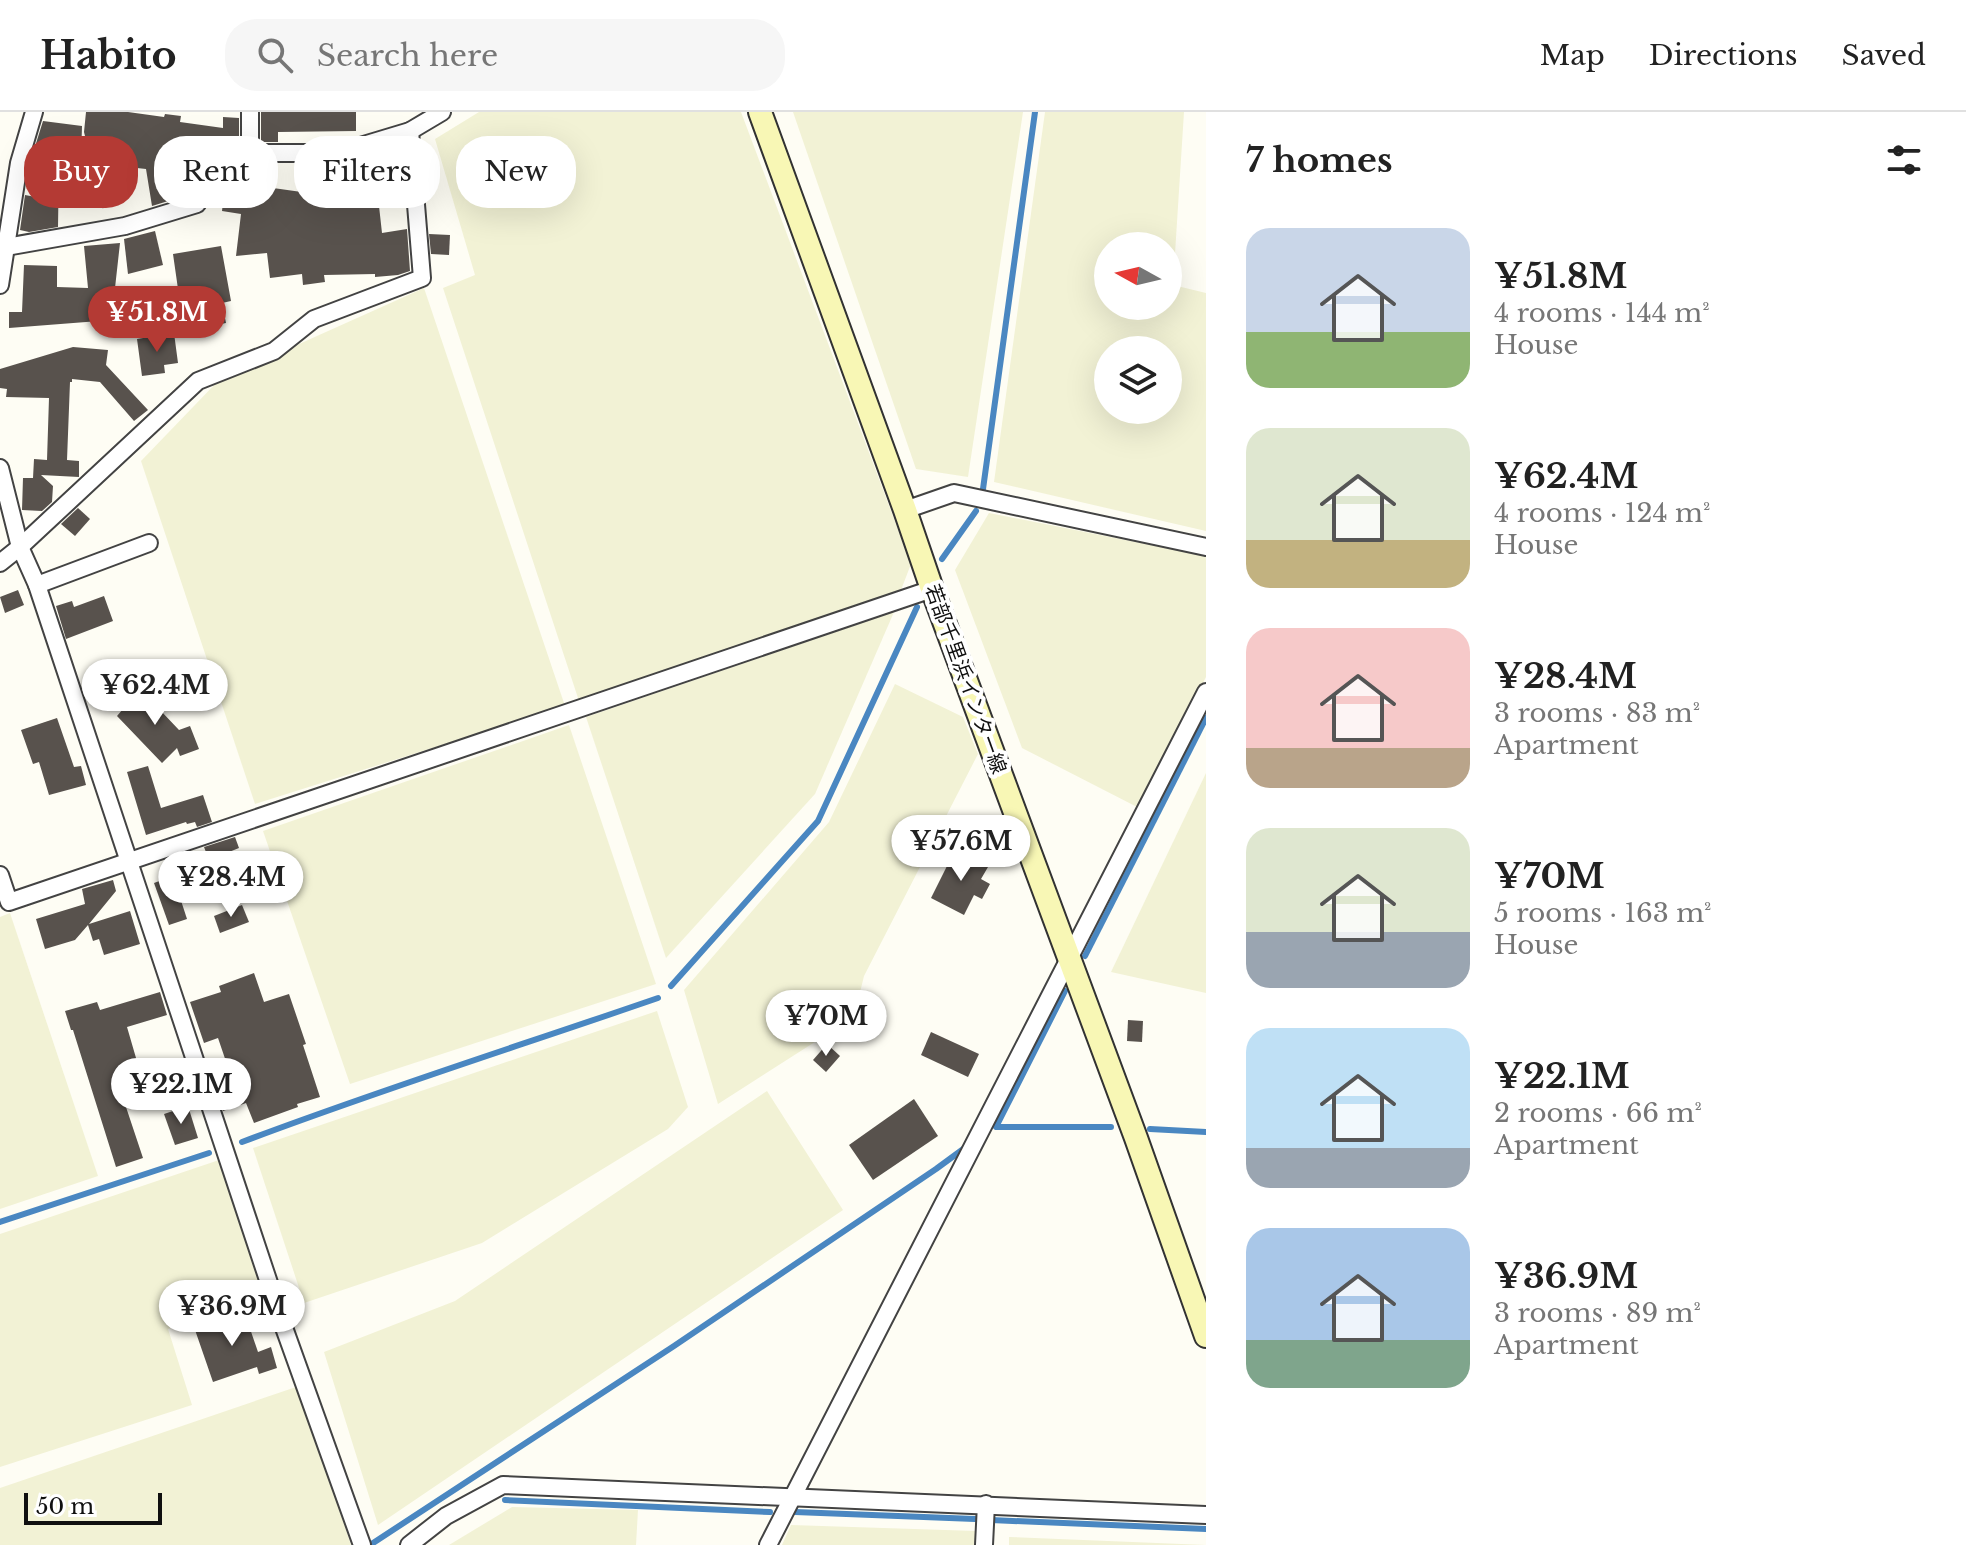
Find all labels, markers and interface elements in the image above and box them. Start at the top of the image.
search box [225,19,785,91]
text: Habito [40,32,177,79]
icon: search [253,33,297,77]
text: Search here [317,37,498,74]
text: Map [1540,38,1605,73]
text: Directions [1649,38,1798,73]
text: Saved [1842,38,1926,73]
chip: Buy [24,136,138,208]
chip: Rent [154,136,278,208]
chip: Filters [294,136,440,208]
chip: New [456,136,576,208]
icon: filters [1882,138,1926,182]
text: 7 homes [1246,139,1393,181]
north arrow [1094,232,1182,320]
map controls [1094,232,1182,424]
text: ¥51.8M [1494,255,1627,297]
icon: home [1310,260,1406,356]
pin: ¥51.8M [92,286,222,354]
text: ¥51.8M [106,296,208,328]
text: 4 rooms · 144 m² [1494,297,1710,329]
text: House [1494,329,1578,361]
button: layers [1094,336,1182,424]
text: ¥62.4M [1494,455,1638,497]
icon: home [1310,460,1406,556]
text: 4 rooms · 124 m² [1494,497,1710,529]
text: House [1494,529,1578,561]
street label: 若部千里浜インター線 [921,581,1011,777]
text: ¥28.4M [1494,655,1637,697]
pin: ¥62.4M [90,659,220,727]
icon: home [1310,660,1406,756]
text: ¥62.4M [100,669,210,701]
text: 3 rooms · 83 m² [1494,697,1700,729]
text: Apartment [1494,729,1639,761]
pin: ¥57.6M [896,815,1026,883]
text: ¥57.6M [909,825,1013,857]
pin: ¥28.4M [166,851,296,919]
text: ¥70M [1494,855,1605,897]
icon: home [1310,860,1406,956]
text: ¥28.4M [176,861,286,893]
text: 5 rooms · 163 m² [1494,897,1712,929]
text: House [1494,929,1578,961]
pin: ¥70M [779,990,873,1058]
text: ¥70M [784,1000,868,1032]
text: ¥22.1M [1494,1055,1630,1097]
pin: ¥22.1M [116,1058,246,1126]
icon: home [1310,1060,1406,1156]
text: ¥22.1M [129,1068,233,1100]
text: 2 rooms · 66 m² [1494,1097,1702,1129]
text: Apartment [1494,1129,1639,1161]
text: ¥36.9M [1494,1255,1638,1297]
icon: home [1310,1260,1406,1356]
pin: ¥36.9M [167,1280,297,1348]
text: ¥36.9M [177,1290,287,1322]
text: 3 rooms · 89 m² [1494,1297,1701,1329]
text: Apartment [1494,1329,1639,1361]
scale bar [24,1489,162,1525]
text: 50 m [36,1493,94,1520]

